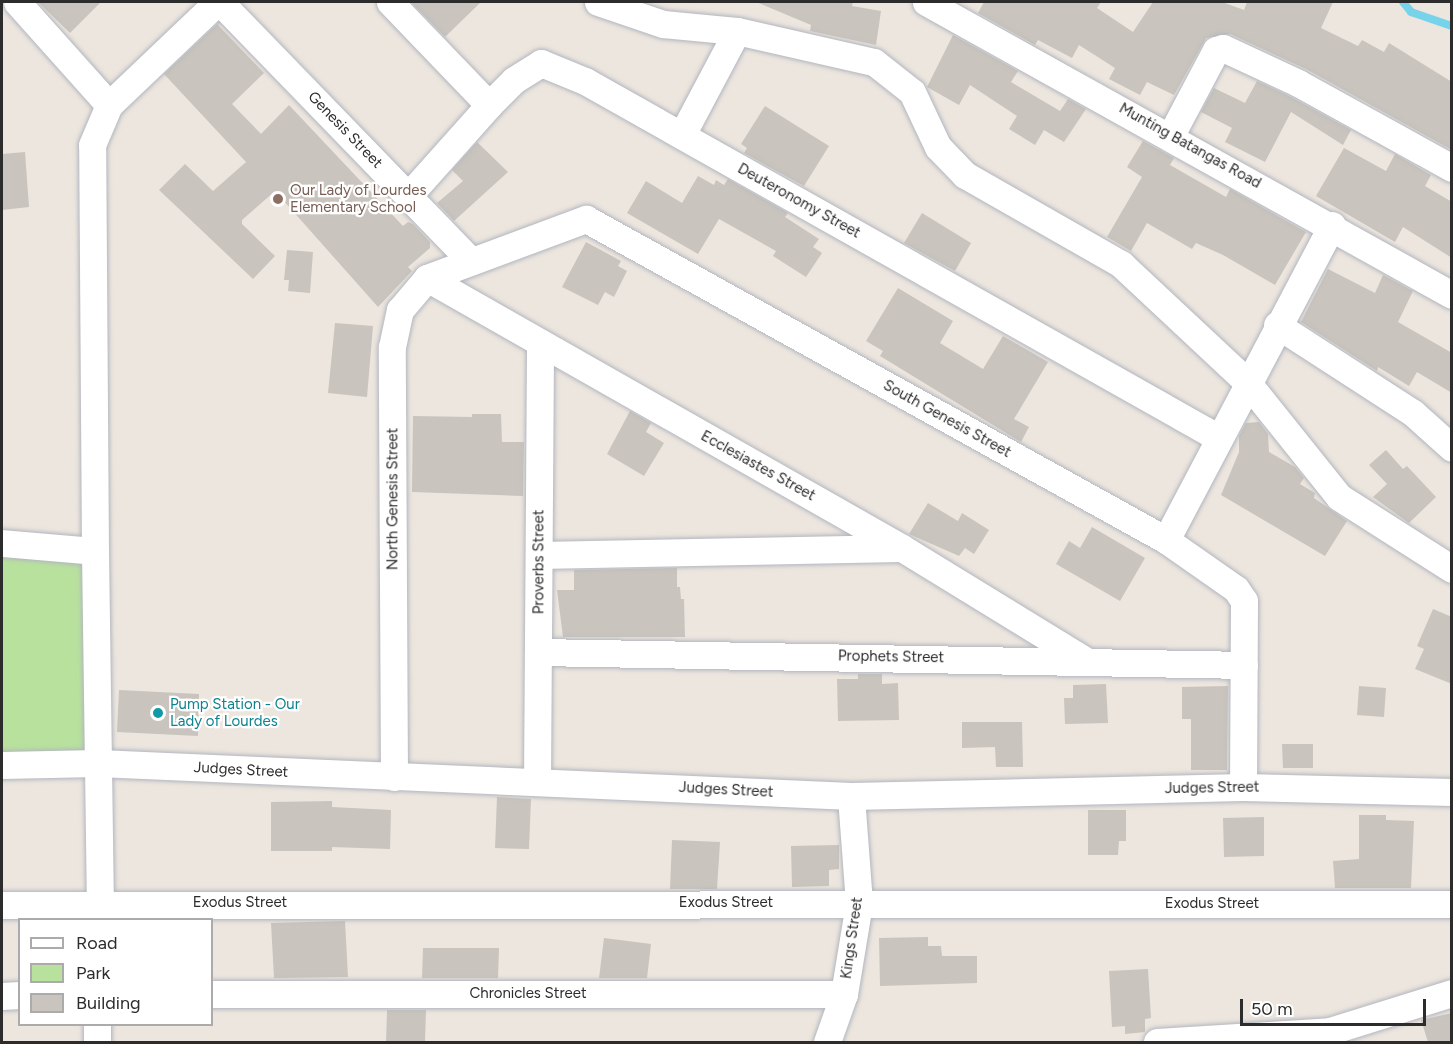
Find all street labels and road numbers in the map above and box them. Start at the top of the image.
street label: Genesis Street [304,88,386,172]
street label: Munting Batangas Road [1116,99,1264,193]
street label: Deuteronomy Street [734,160,864,242]
street label: South Genesis Street [880,376,1014,462]
street label: Ecclesiastes Street [698,427,818,505]
street label: North Genesis Street [384,428,402,570]
street label: Proverbs Street [530,510,548,614]
street label: Prophets Street [838,647,944,667]
street label: Judges Street [193,759,289,781]
street label: Judges Street [1165,778,1259,798]
street label: Judges Street [678,779,774,801]
street label: Exodus Street [193,894,287,912]
street label: Exodus Street [679,894,773,912]
street label: Exodus Street [1165,895,1259,913]
street label: Kings Street [837,896,867,980]
street label: Chronicles Street [469,985,587,1003]

